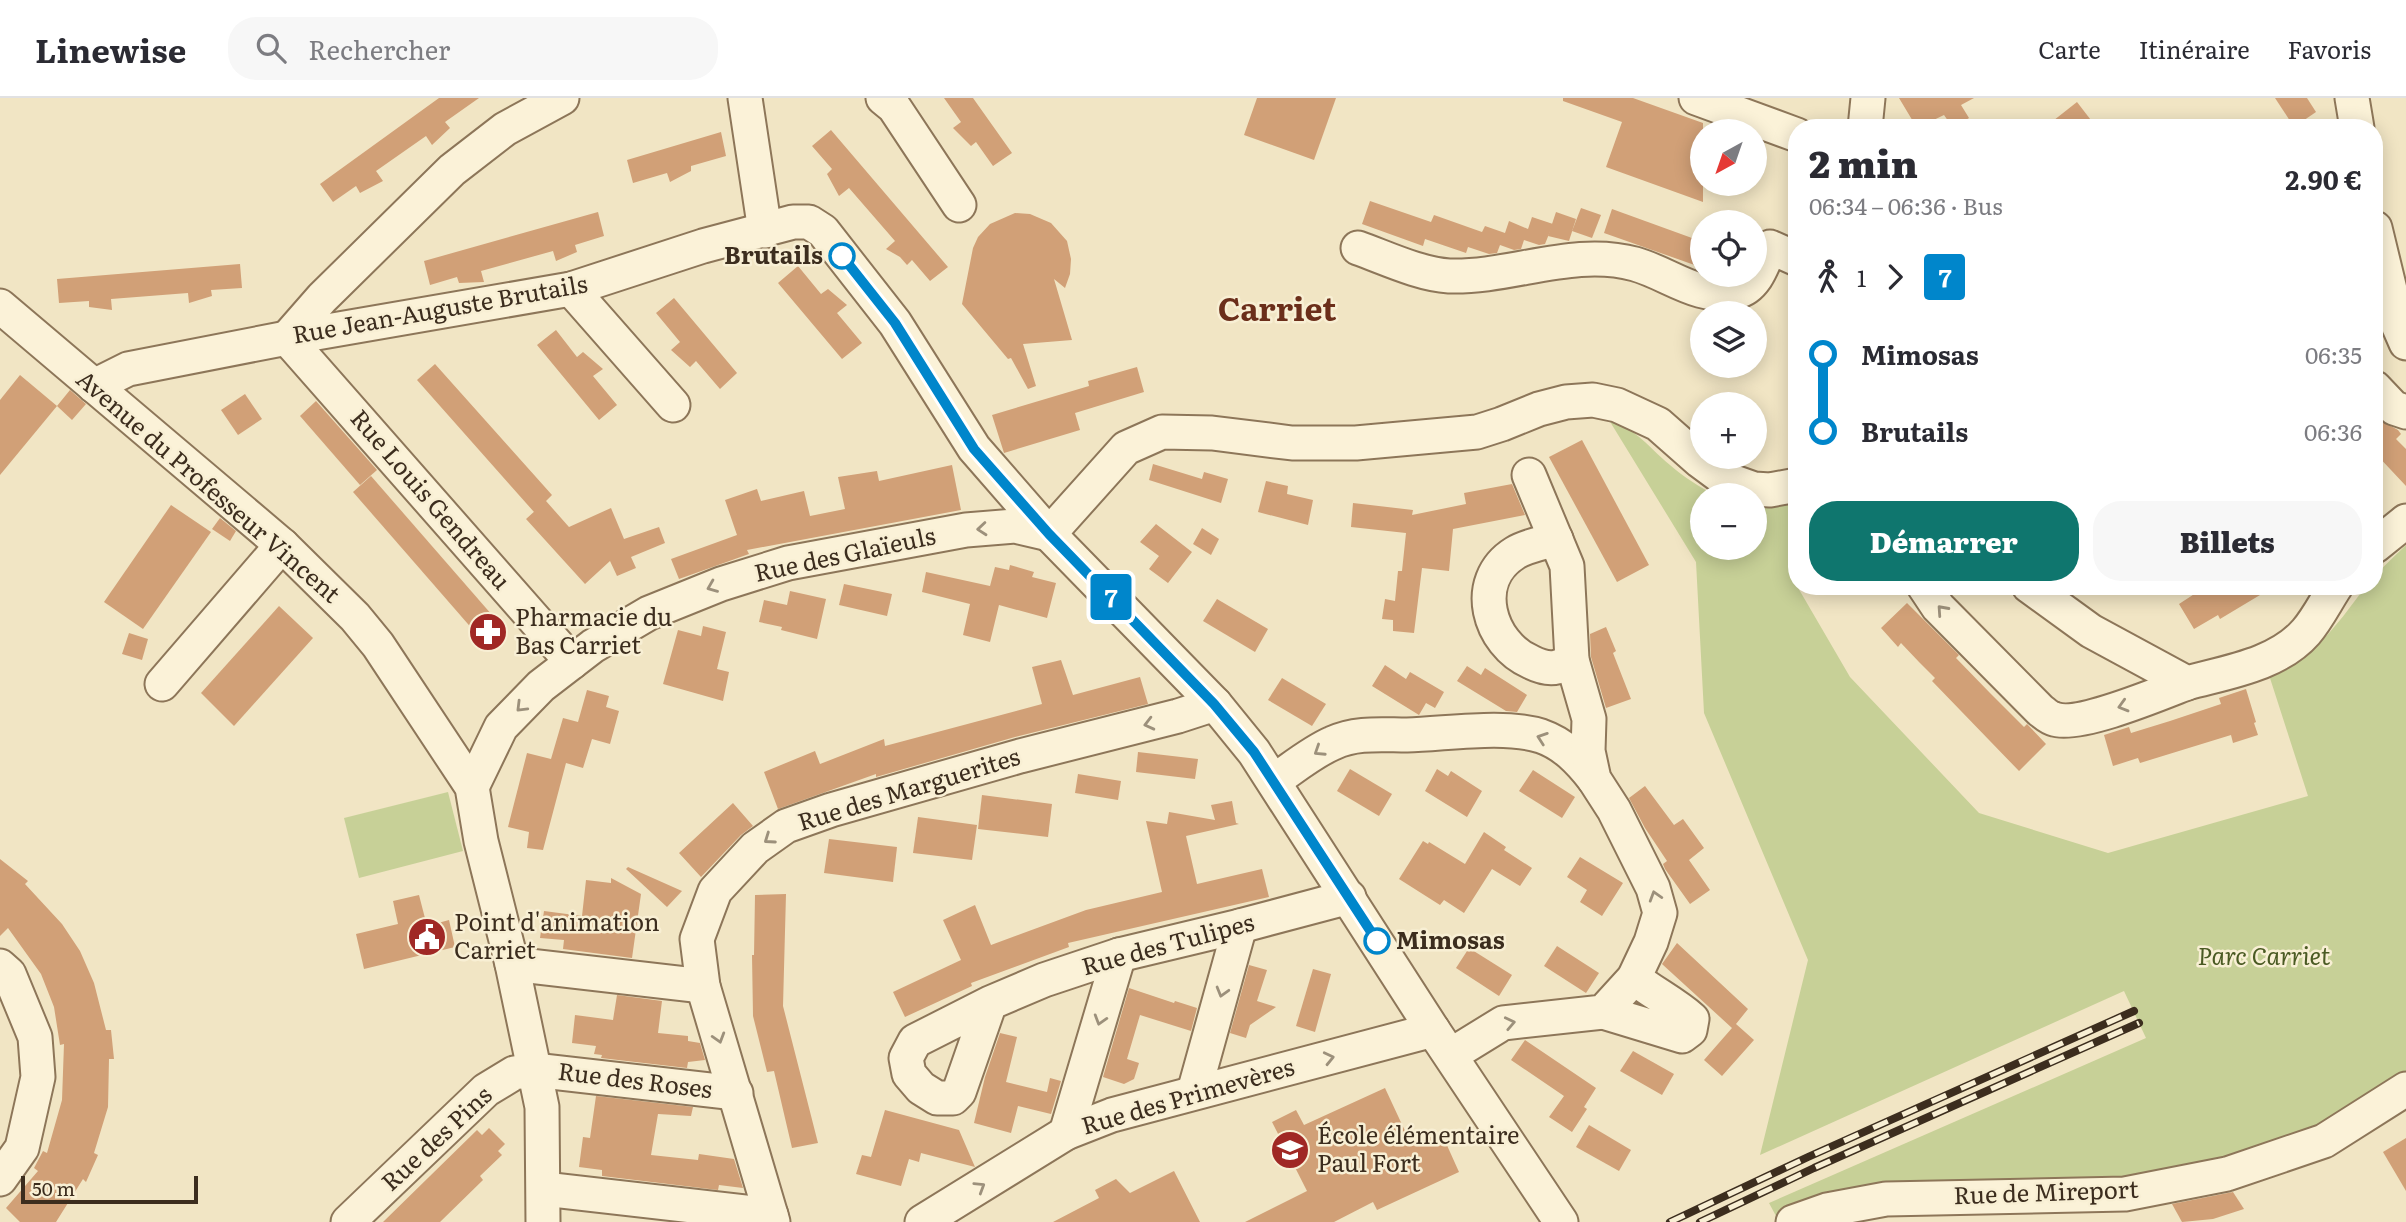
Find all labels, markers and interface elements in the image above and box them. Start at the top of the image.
search box [228,17,718,80]
text: Linewise [35,24,186,73]
icon: search [252,29,290,67]
text: Rechercher [308,29,450,68]
text: Carte [2038,31,2101,66]
text: Itinéraire [2139,31,2250,66]
text: Favoris [2288,31,2371,66]
north arrow [1690,119,1768,196]
map controls [1690,119,1767,560]
text: 2 min [1809,133,1918,190]
text: 2.90 € [2285,159,2362,198]
text: 06:34 – 06:36 · Bus [1809,188,2003,222]
button: locate [1690,210,1767,287]
place label: Brutails [724,236,823,271]
marker: Brutails [829,243,855,269]
icon: walk [1809,258,1847,296]
icon: forward [1876,258,1914,296]
text: 7 [1938,259,1951,294]
text: 1 [1857,260,1866,294]
street label: Rue Jean-Auguste Brutails [289,264,590,351]
district label: Carriet [1218,283,1336,331]
button: layers [1690,301,1767,378]
text: Mimosas [1861,334,1979,373]
text: 06:35 [2305,337,2362,371]
street label: Avenue du Professeur Vincent [70,360,350,610]
button: + [1690,392,1767,469]
street label: Rue Louis Gendreau [344,401,520,596]
text: Brutails [1861,411,1968,450]
text: 06:36 [2304,414,2362,448]
button: − [1690,483,1767,560]
button: Démarrer [1809,501,2079,581]
button: Billets [2093,501,2362,581]
street label: Rue des Glaïeuls [751,516,938,589]
one-way arrow [976,521,987,536]
line badge: 7 [1088,574,1134,620]
one-way arrow [707,579,719,593]
text: 7 [1104,579,1118,614]
place label: Pharmacie du Bas Carriet [515,598,672,661]
one-way arrow [1938,605,1950,618]
pharmacy icon: Pharmacie du Bas Carriet [467,611,509,653]
one-way arrow [517,698,530,711]
one-way arrow [2117,698,2129,713]
one-way arrow [1143,716,1155,730]
one-way arrow [1536,732,1548,746]
street label: Rue des Marguerites [793,737,1024,838]
one-way arrow [1314,743,1327,756]
one-way arrow [764,831,777,843]
one-way arrow [1648,891,1663,903]
place label: Point d'animation Carriet [454,903,660,966]
street label: Rue des Tulipes [1077,903,1258,982]
public building icon: Point d'animation Carriet [406,916,448,958]
place label: Mimosas [1396,921,1505,956]
marker: Mimosas [1364,928,1390,954]
park label: Parc Carriet [2198,937,2331,972]
one-way arrow [1216,986,1230,998]
one-way arrow [1093,1014,1108,1026]
one-way arrow [1504,1017,1516,1032]
one-way arrow [711,1031,725,1043]
street label: Rue des Primevères [1077,1047,1298,1142]
street label: Rue des Roses [556,1052,715,1105]
one-way arrow [1323,1052,1335,1066]
street label: Rue des Pins [372,1077,499,1198]
place label: École élémentaire Paul Fort [1317,1116,1520,1179]
school or university icon: École élémentaire Paul Fort [1269,1129,1311,1171]
street label: Rue de Mireport [1953,1170,2139,1211]
scale bar [21,1173,198,1205]
text: 50 m [32,1174,75,1202]
one-way arrow [973,1182,986,1195]

